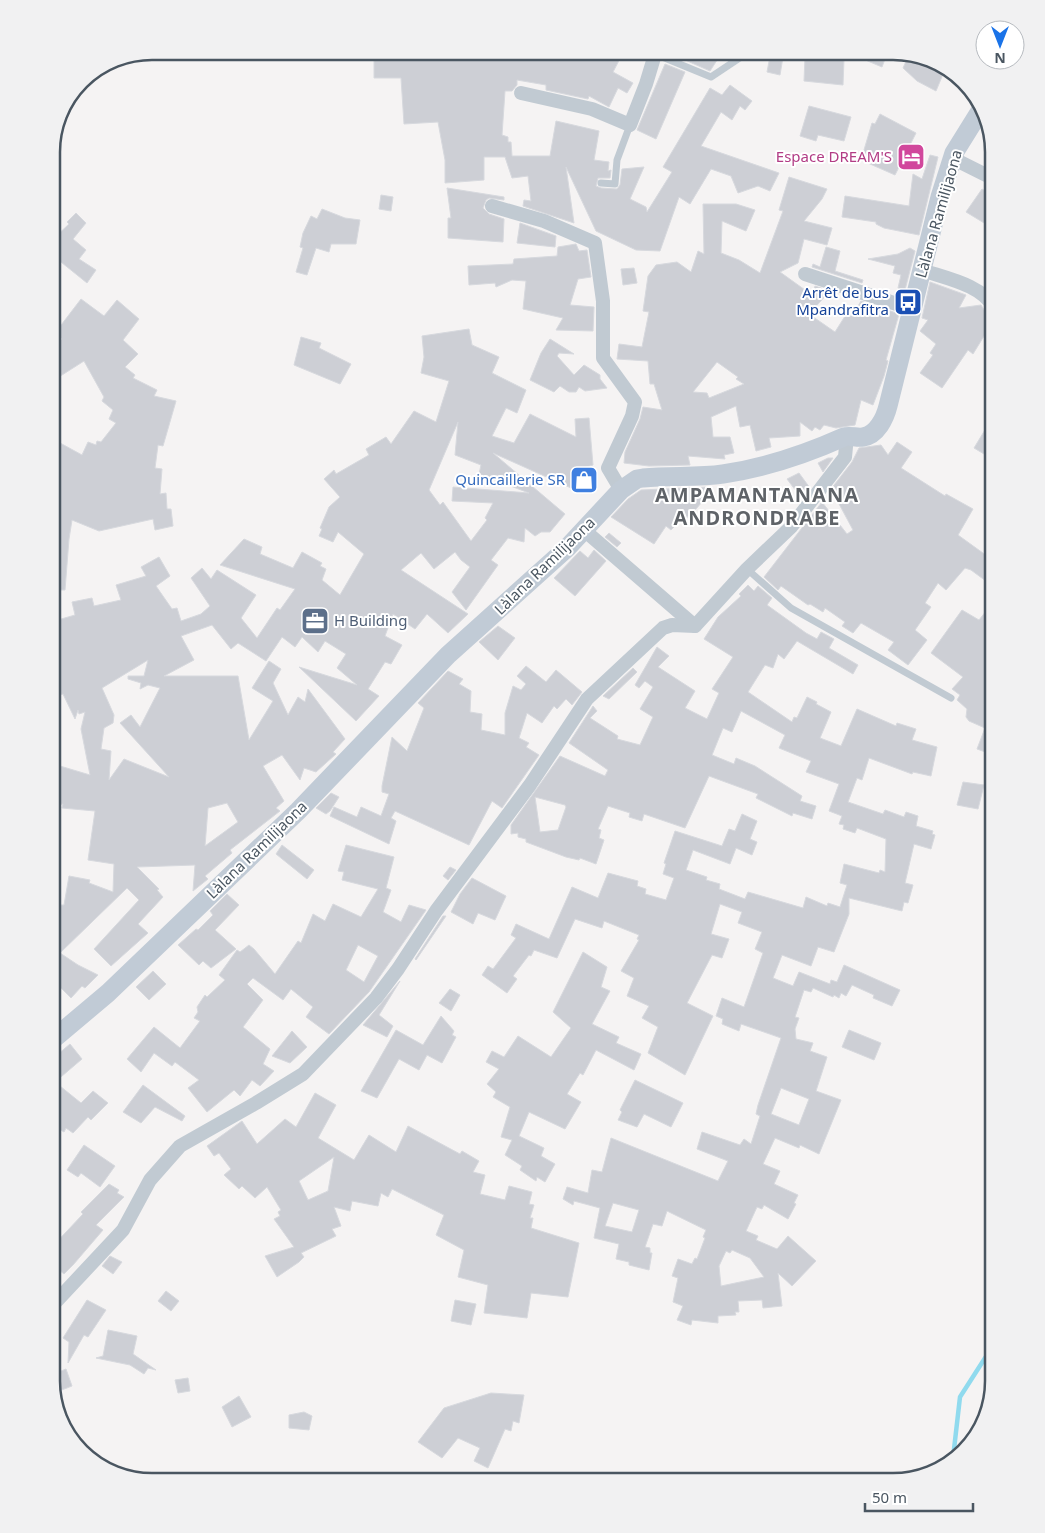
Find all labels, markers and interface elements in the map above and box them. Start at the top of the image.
north arrow [975,20,1025,70]
text: N [994,49,1006,68]
hotel icon: Espace DREAM'S [896,142,926,172]
place label: Espace DREAM'S [776,146,892,166]
street label: Làlana Ramilijaona [910,147,966,280]
place label: Arrêt de bus Mpandrafitra [796,282,889,319]
bus stop icon: Arrêt de bus Mpandrafitra [893,287,923,317]
shop icon: Quincaillerie SR [569,465,599,495]
place label: Quincaillerie SR [455,469,566,489]
district label: AMPAMANTANANA ANDRONDRABE [655,481,859,531]
street label: Làlana Ramilijaona [490,512,599,619]
office icon: H Building [300,606,330,636]
place label: H Building [334,610,407,630]
street label: Làlana Ramilijaona [202,796,311,903]
scale bar [865,1480,972,1512]
text: 50 m [872,1487,907,1507]

